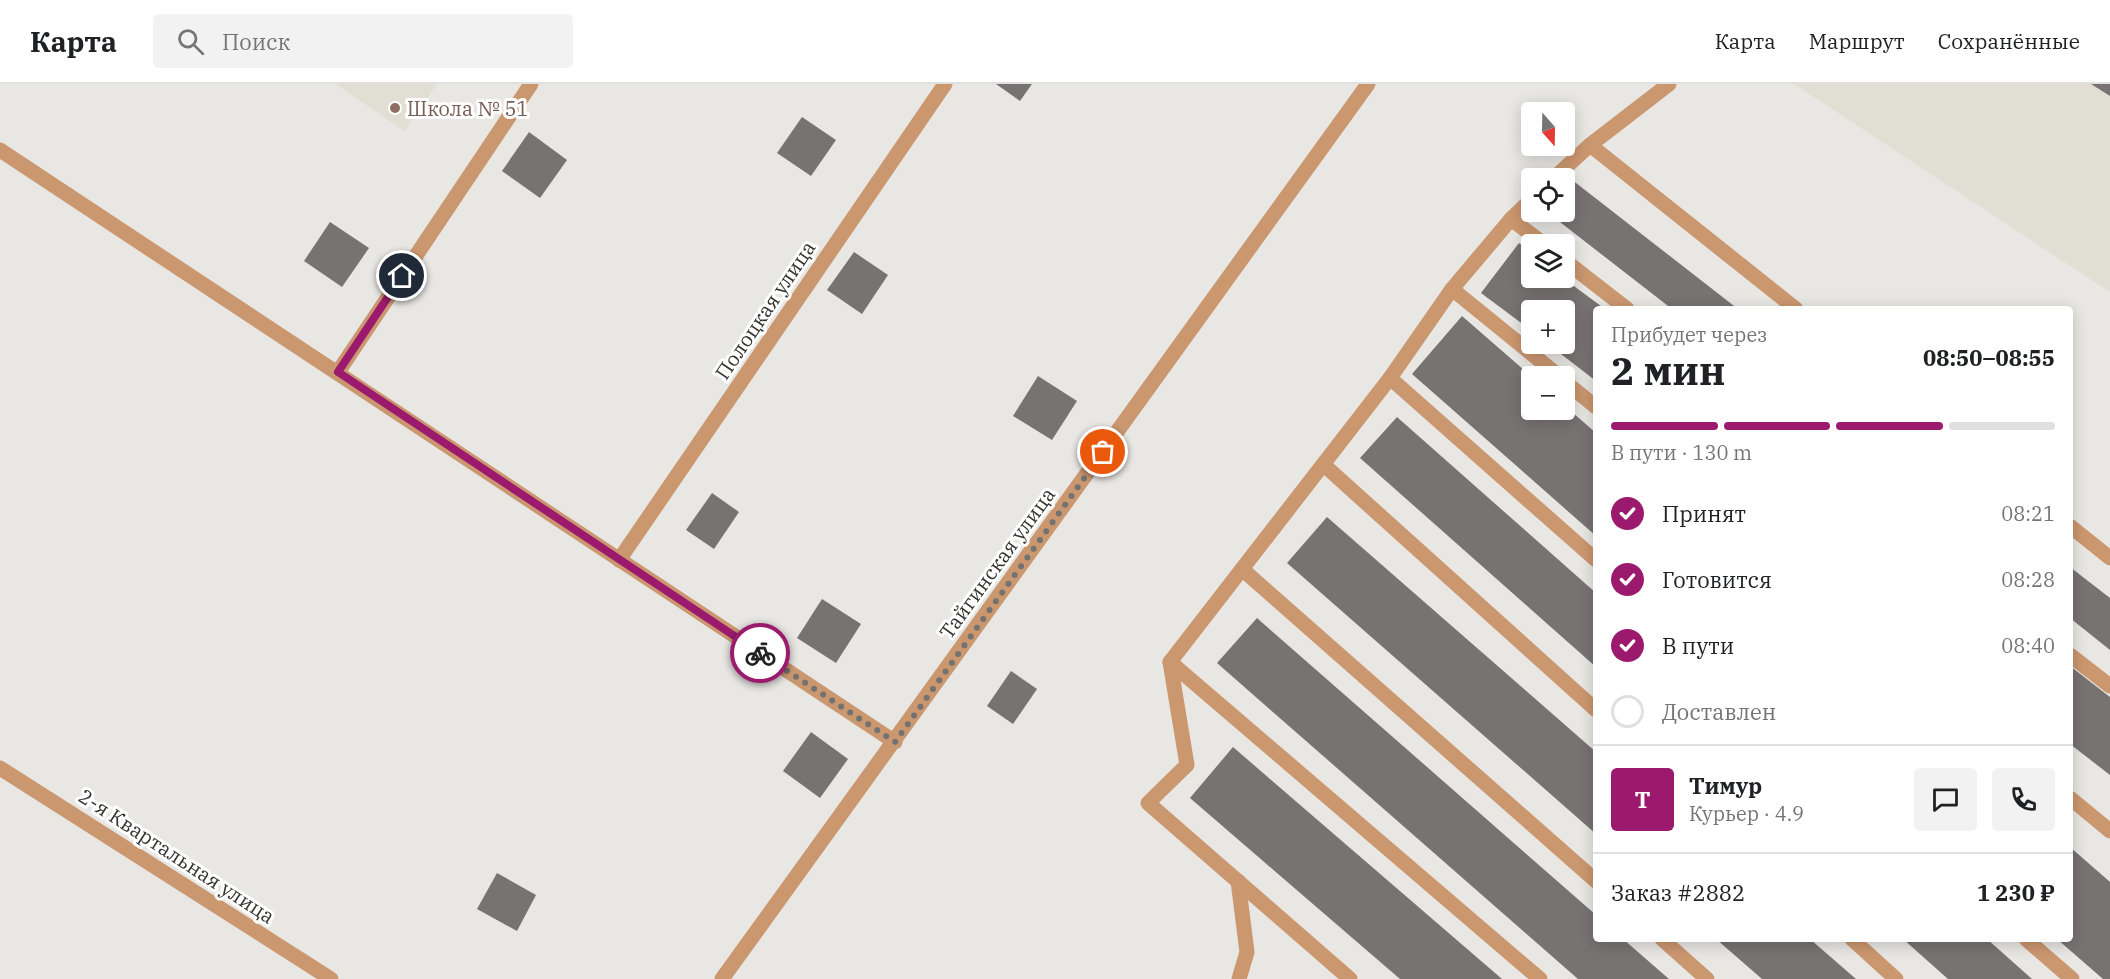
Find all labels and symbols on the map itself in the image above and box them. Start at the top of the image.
place label: Школа № 51 [407,95,528,122]
marker: Школа № 51 [388,101,402,115]
north arrow [1521,102,1575,156]
street label: Полоцкая улица [709,235,821,385]
pin [376,250,427,301]
pin [1077,426,1128,477]
street label: Тайгинская улица [933,482,1061,644]
courier [730,623,790,683]
street label: 2-я Квартальная улица [74,782,280,930]

